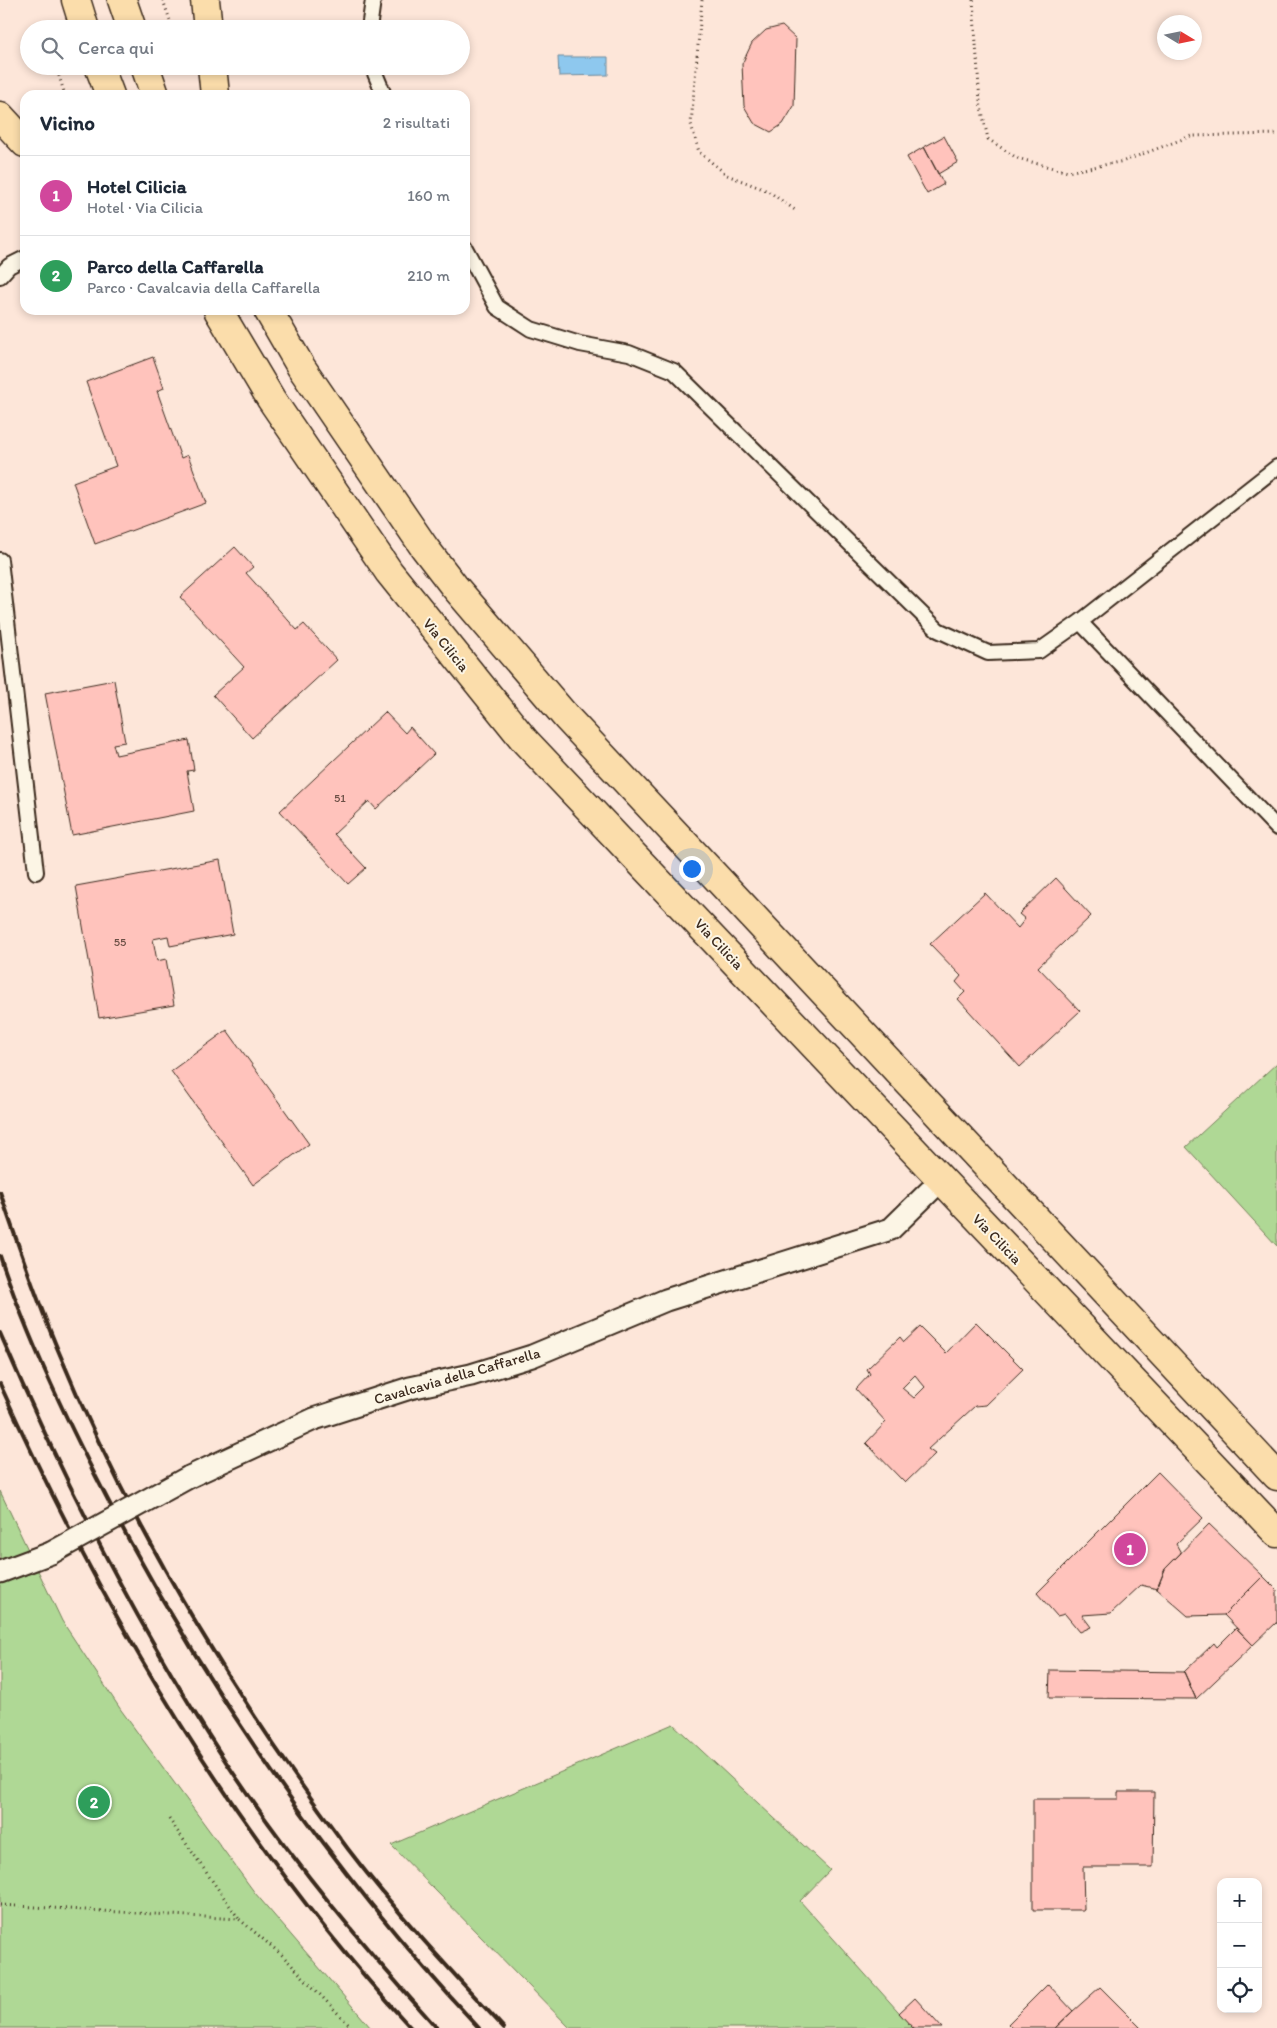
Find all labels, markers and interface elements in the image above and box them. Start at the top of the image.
north arrow [1157,15,1202,60]
search box [20,20,470,75]
icon: search [38,34,66,62]
text: Cerca qui [78,36,154,59]
text: Vicino [40,110,95,135]
text: 2 risultati [383,113,450,132]
text: Hotel Cilicia [87,175,187,198]
text: 1 [52,186,60,205]
text: 160 m [407,186,450,205]
text: Hotel · Via Cilicia [87,198,203,217]
text: Parco della Caffarella [87,255,264,278]
text: 2 [52,266,60,285]
text: 210 m [407,266,450,285]
text: Parco · Cavalcavia della Caffarella [87,278,320,297]
street label: Via Cilicia [419,615,473,675]
house number: 51 [334,791,346,805]
your location [679,856,705,882]
street label: Via Cilicia [691,915,747,973]
house number: 55 [114,935,126,949]
street label: Via Cilicia [968,1210,1026,1268]
street label: Cavalcavia della Caffarella [372,1343,543,1408]
pin: 1 [1114,1530,1146,1568]
pin: 2 [78,1783,110,1821]
map controls [1217,1878,1262,2013]
button: + [1217,1878,1262,1923]
button: − [1217,1923,1262,1968]
button: locate [1217,1968,1262,2013]

